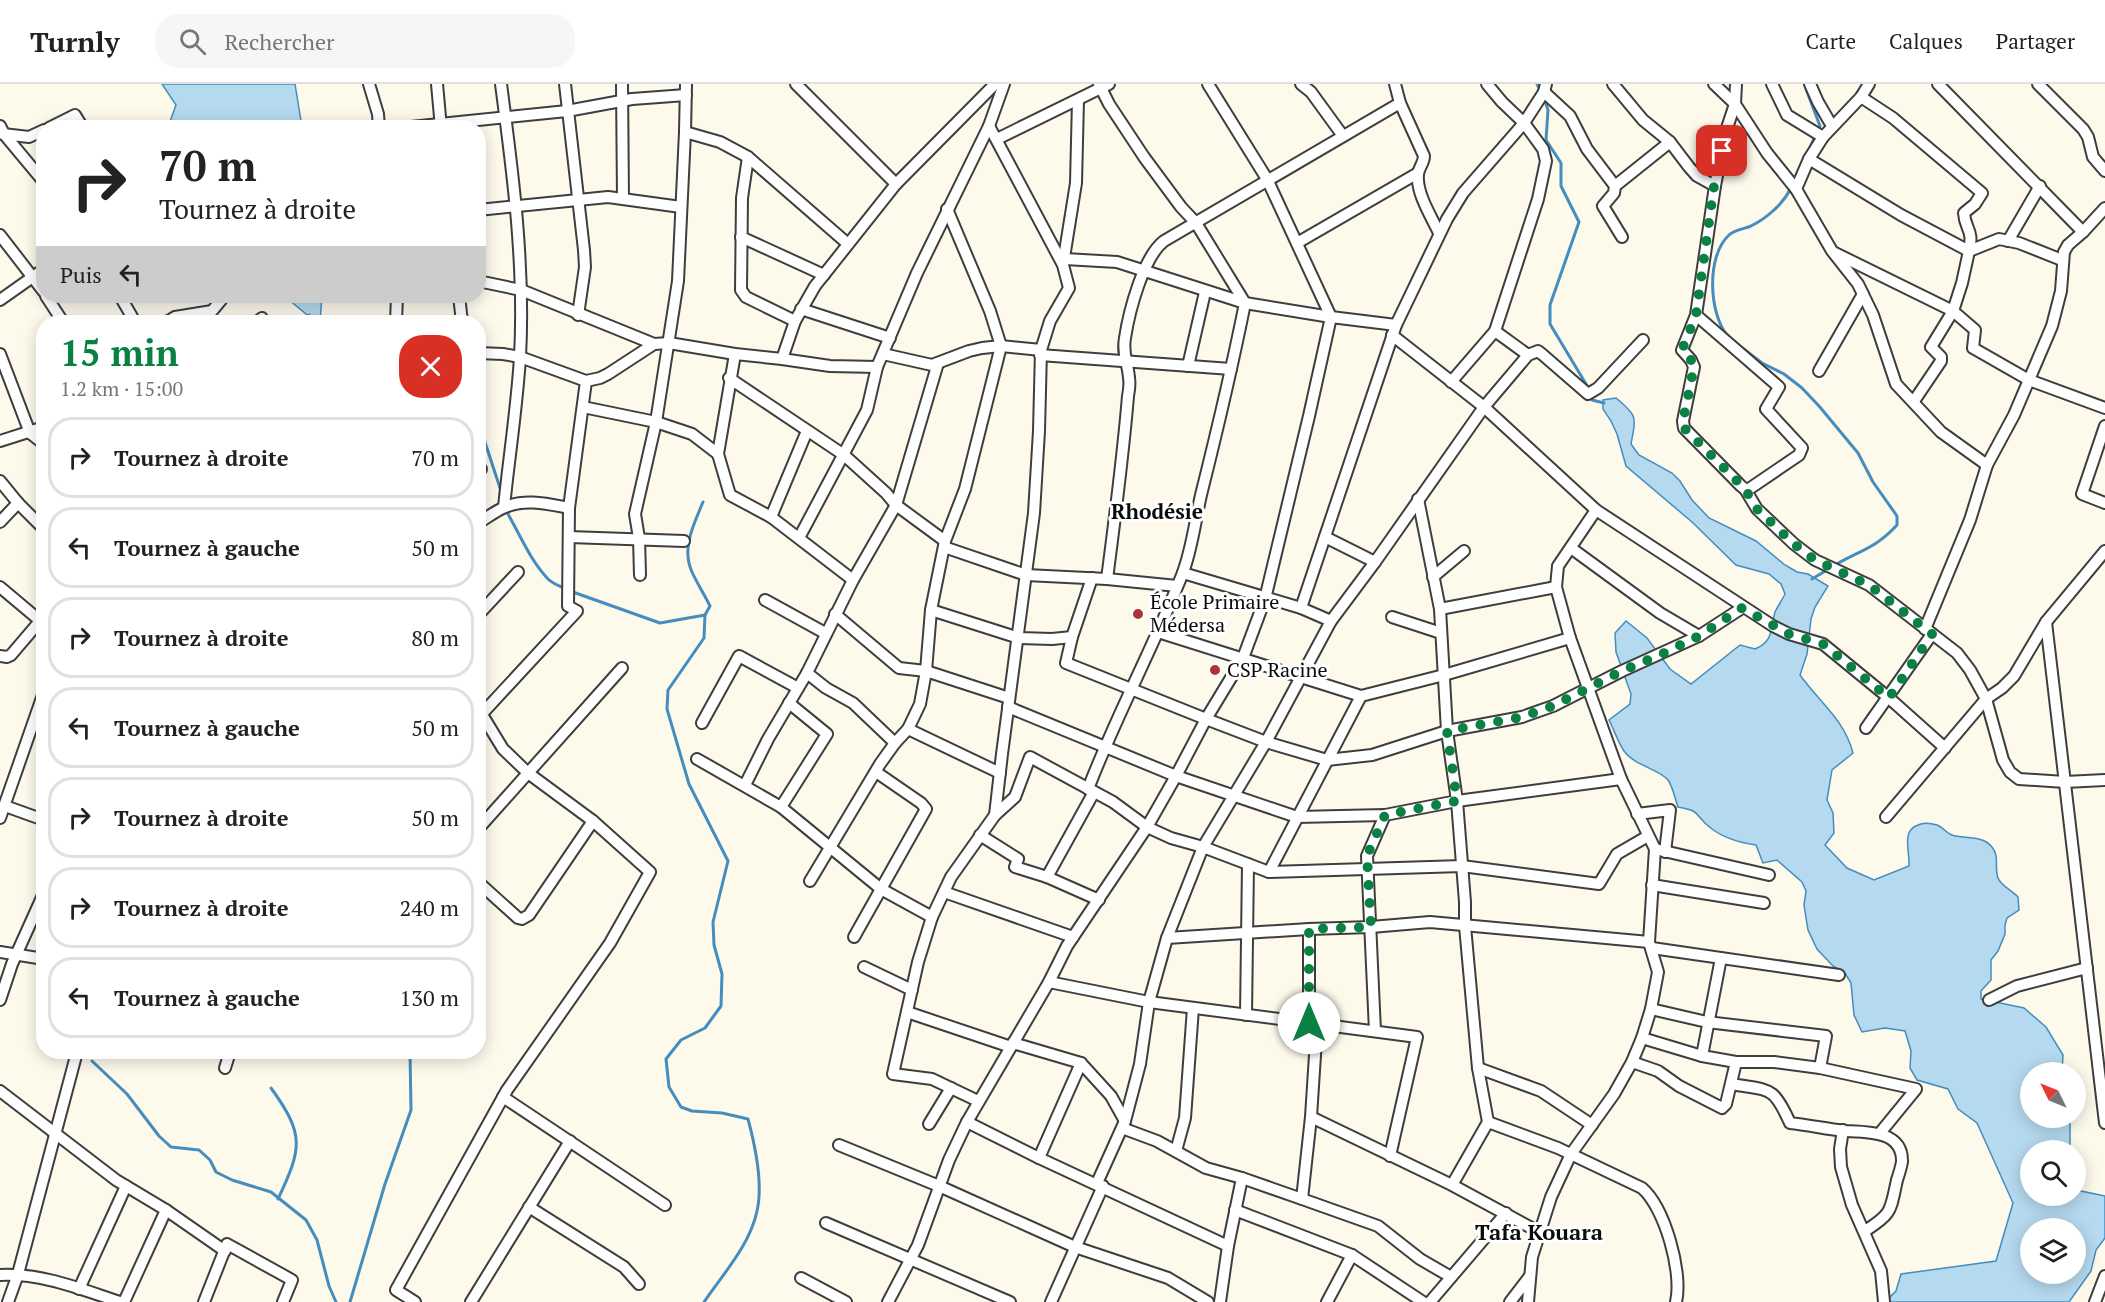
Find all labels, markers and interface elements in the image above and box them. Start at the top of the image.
search box [155,14,575,68]
text: Turnly [30,23,119,60]
icon: search [176,25,209,58]
text: Rechercher [224,27,334,56]
text: Carte [1806,27,1856,55]
text: Calques [1889,27,1963,55]
text: Partager [1996,27,2075,55]
pin [1696,125,1747,176]
icon: arrive [1705,134,1738,167]
text: 70 m [159,137,257,193]
icon: right [60,144,138,222]
text: Tournez à droite [159,191,356,227]
icon: left [114,258,147,291]
text: Puis [60,260,102,289]
text: 15 min [60,329,179,376]
button: close [399,335,462,398]
text: 1.2 km · 15:00 [60,375,183,402]
icon: right [63,441,96,474]
text: Tournez à droite [114,443,289,472]
text: 70 m [411,443,459,472]
district label: Rhodésie [1111,497,1203,525]
icon: left [63,531,96,564]
text: Tournez à gauche [114,533,300,562]
text: 50 m [411,533,459,562]
place label: École Primaire Médersa [1150,588,1279,638]
marker: École Primaire Médersa [1131,607,1145,621]
icon: right [63,621,96,654]
text: Tournez à droite [114,623,289,652]
text: 80 m [411,623,459,652]
place label: CSP Racine [1227,656,1328,683]
marker: CSP Racine [1208,663,1222,677]
icon: left [63,711,96,744]
text: Tournez à gauche [114,713,300,742]
text: 50 m [411,713,459,742]
icon: right [63,801,96,834]
text: Tournez à droite [114,803,289,832]
text: 50 m [411,803,459,832]
icon: right [63,891,96,924]
text: Tournez à droite [114,893,289,922]
text: 240 m [399,893,459,922]
icon: left [63,981,96,1014]
text: Tournez à gauche [114,983,300,1012]
text: 130 m [399,983,459,1012]
position arrow [1277,991,1341,1055]
north arrow [2020,1062,2086,1128]
map controls [2020,1062,2086,1284]
button: search [2020,1140,2086,1206]
district label: Tafa Kouara [1475,1217,1603,1246]
button: layers [2020,1218,2086,1284]

